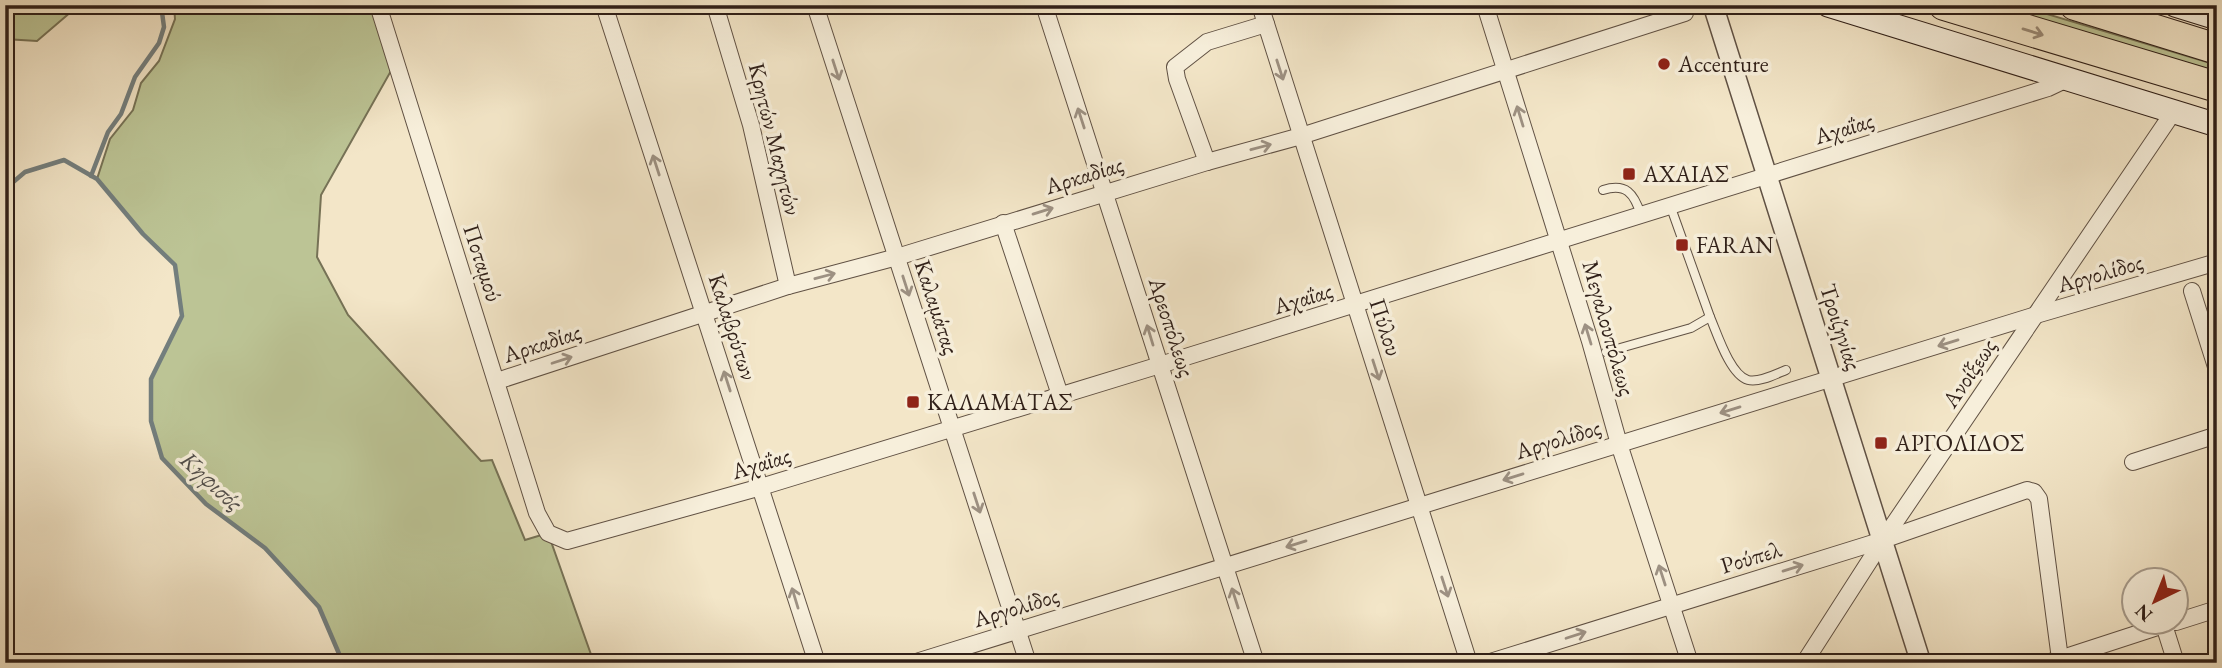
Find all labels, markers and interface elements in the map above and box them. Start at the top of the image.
one-way arrow [2022,26,2044,39]
place label: Accenture [1677,49,1769,79]
marker: Accenture [1656,56,1672,72]
one-way arrow [830,59,843,81]
one-way arrow [1275,59,1288,81]
street label: Κρητών Μαχητών [742,60,808,218]
street label: Αχαΐας [1810,105,1877,151]
one-way arrow [1513,106,1526,128]
one-way arrow [1074,107,1087,129]
one-way arrow [1249,140,1272,153]
street label: Αρκαδίας [1040,149,1127,201]
one-way arrow [649,154,661,176]
place label: AXAΙΑΣ [1642,159,1729,189]
marker: AXAΙΑΣ [1621,166,1637,182]
one-way arrow [1032,204,1054,217]
street label: Ποταμού [456,221,510,305]
place label: FARAN [1696,230,1773,260]
marker: FARAN [1674,237,1690,253]
street label: Αργολίδος [2053,246,2146,300]
street label: Καλαμάτας [908,256,966,358]
street label: Μεγαλουπόλεως [1575,257,1643,399]
one-way arrow [813,269,836,282]
street label: Καλαβρύτων [702,270,764,384]
street label: Αρεοπόλεως [1141,272,1202,381]
one-way arrow [901,275,914,297]
street label: Αχαΐας [1269,275,1336,321]
street label: Τροιζηνίας [1813,280,1869,374]
street label: Πύλου [1363,294,1409,360]
street label: Αρκαδίας [498,316,585,370]
one-way arrow [1581,323,1593,345]
one-way arrow [1143,324,1155,346]
street label: Ανοίξεως [1934,333,2003,414]
one-way arrow [1937,337,1959,350]
one-way arrow [550,353,572,365]
one-way arrow [1371,359,1383,381]
one-way arrow [720,370,733,392]
place label: ΚΑΛΑΜΑΤΑΣ [927,387,1072,417]
marker: ΚΑΛΑΜΑΤΑΣ [905,394,921,410]
one-way arrow [1720,404,1742,417]
street label: Αργολίδος [1511,412,1604,466]
place label: ΑΡΓΟΛΙΔΟΣ [1894,428,2024,458]
marker: ΑΡΓΟΛΙΔΟΣ [1873,435,1889,451]
street label: Αχαΐας [727,440,794,486]
water label: Κηφισός [173,443,250,518]
one-way arrow [1502,471,1524,484]
one-way arrow [972,491,984,513]
street label: Ρούπελ [1717,533,1785,580]
one-way arrow [1285,539,1307,552]
one-way arrow [1782,560,1804,573]
one-way arrow [1654,564,1667,586]
north arrow [2120,566,2190,636]
one-way arrow [1440,576,1452,598]
street label: Αργολίδος [969,580,1062,634]
one-way arrow [788,587,801,609]
one-way arrow [1228,587,1240,609]
text: N [2129,598,2158,627]
one-way arrow [1564,628,1586,640]

